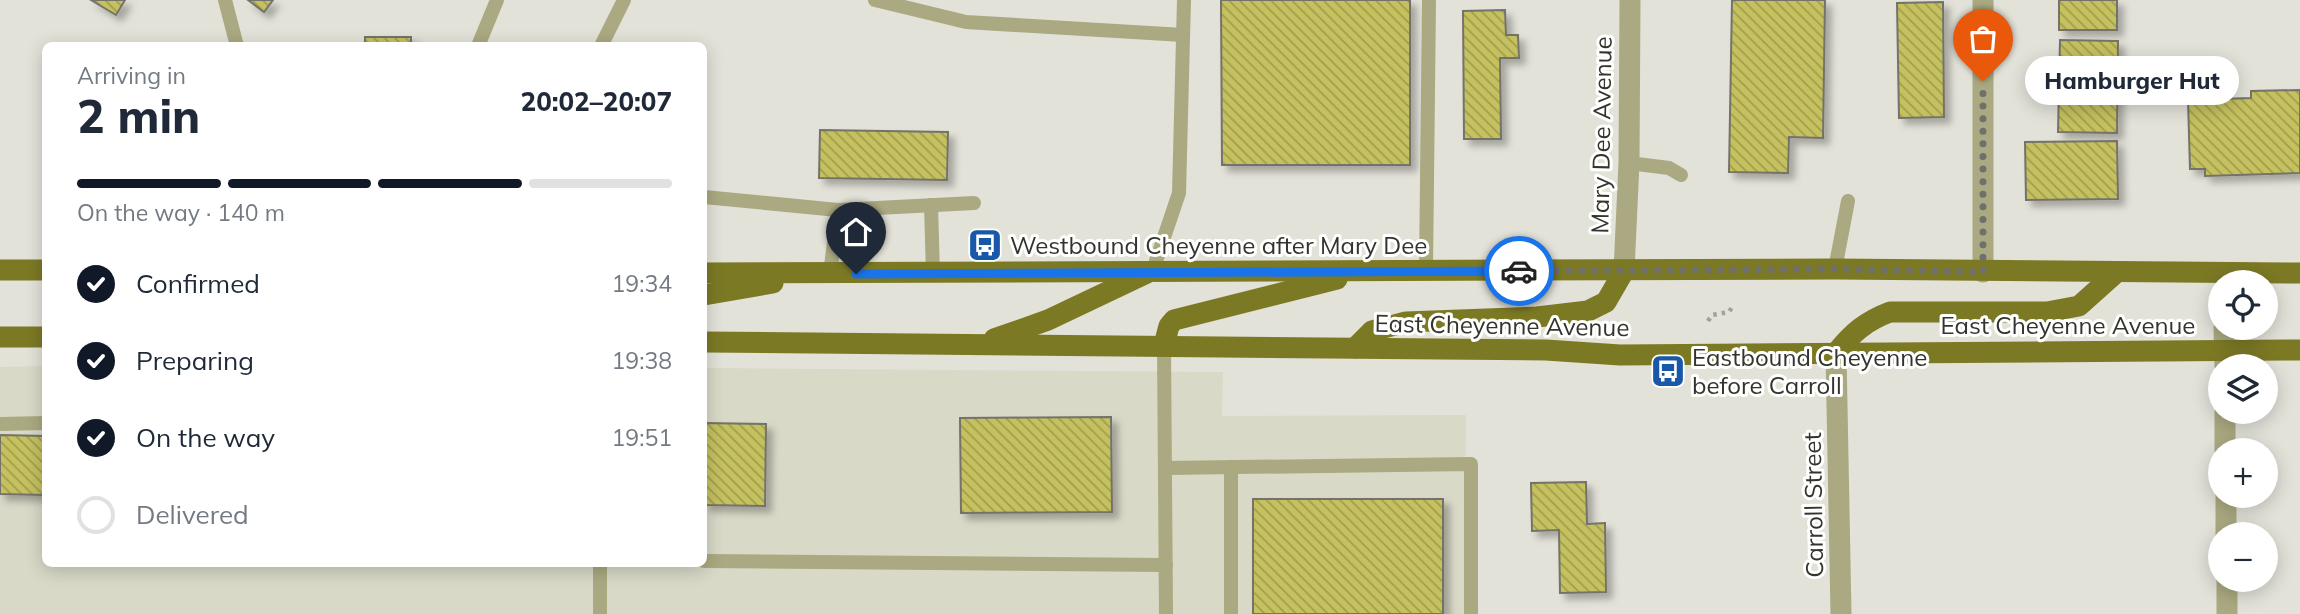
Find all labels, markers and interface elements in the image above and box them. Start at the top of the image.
pin [1953,9,2013,81]
icon: bag [1964,20,2002,58]
street label: Mary Dee Avenue [1584,36,1618,234]
callout: Hamburger Hut [2025,56,2238,106]
text: Arriving in [77,61,186,90]
text: Hamburger Hut [2044,66,2220,95]
text: 20:02–20:07 [521,85,672,118]
text: 2 min [77,87,200,145]
text: On the way · 140 m [77,198,285,227]
pin [826,202,886,274]
icon: home [837,213,875,251]
bus stop icon: Westbound Cheyenne after Mary Dee [966,226,1004,264]
place label: Westbound Cheyenne after Mary Dee [1010,230,1427,260]
courier [1484,236,1554,306]
icon: car [1500,252,1538,290]
icon: check [77,265,115,303]
text: Confirmed [136,267,260,300]
text: 19:34 [612,269,672,298]
map controls [2208,270,2278,592]
button: locate [2208,270,2278,340]
street label: East Cheyenne Avenue [1374,308,1630,342]
street label: East Cheyenne Avenue [1941,310,2195,340]
icon: check [77,342,115,380]
place label: Eastbound Cheyenne before Carroll [1692,342,1927,400]
text: Preparing [136,344,254,377]
text: 19:38 [612,346,672,375]
bus stop icon: Eastbound Cheyenne before Carroll [1649,352,1687,390]
button: layers [2208,354,2278,424]
icon: check [77,419,115,457]
text: On the way [136,421,275,454]
text: 19:51 [612,423,672,452]
street label: Carroll Street [1797,432,1829,578]
button: + [2208,438,2278,508]
text: Delivered [136,498,249,531]
button: − [2208,522,2278,592]

